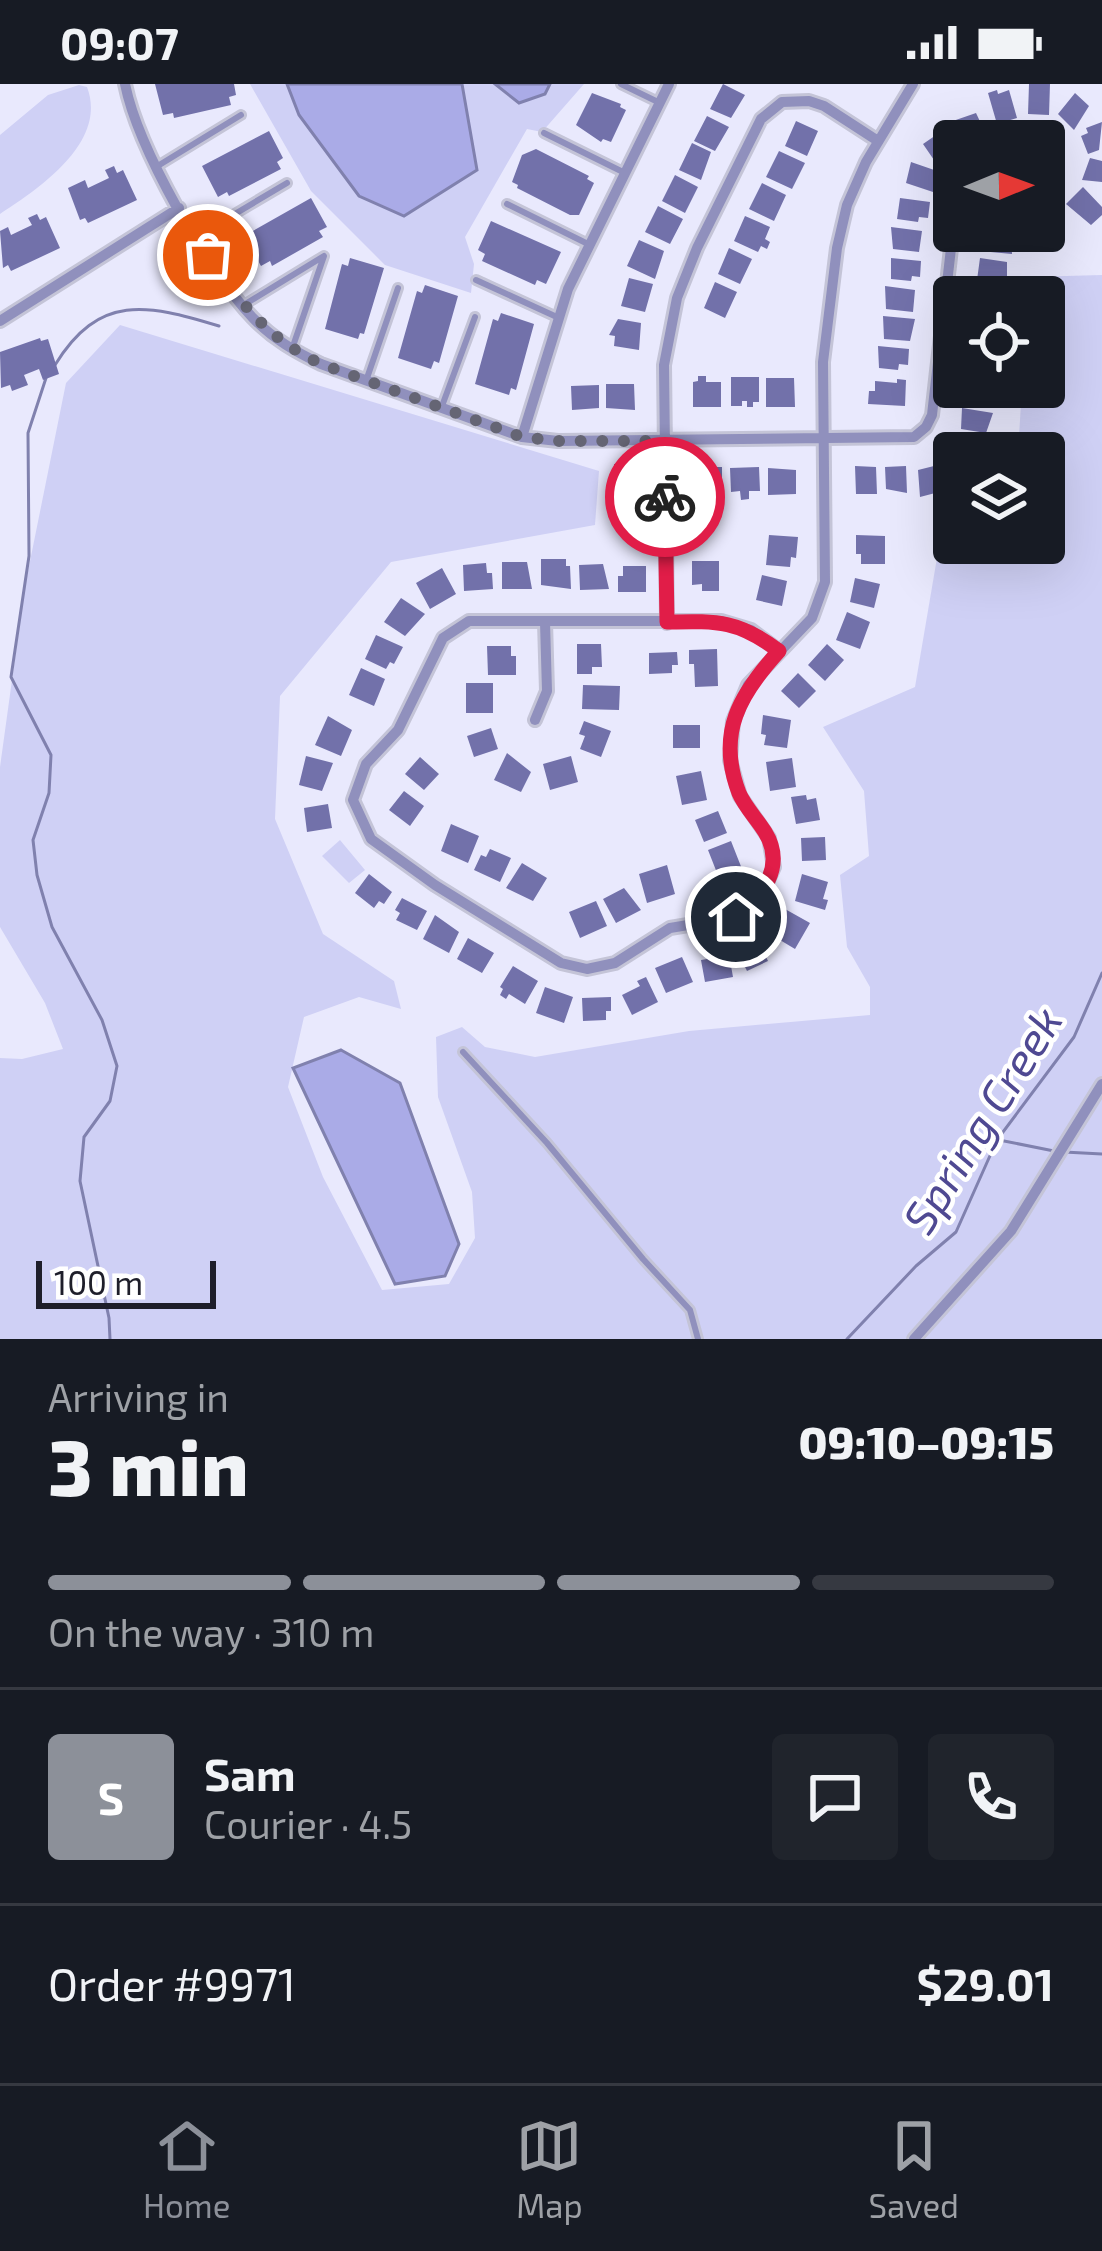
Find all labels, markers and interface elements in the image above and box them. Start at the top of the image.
text: 09:07 [60,15,179,69]
north arrow [933,120,1065,252]
map controls [933,120,1065,564]
pin [157,204,259,306]
icon: bag [175,222,241,288]
button: locate [933,276,1065,408]
button: layers [933,432,1065,564]
courier [605,437,725,557]
icon: bike [632,464,698,530]
pin [685,866,787,968]
icon: home [703,884,769,950]
water label: Spring Creek [890,996,1072,1242]
scale bar [36,1255,216,1308]
text: 100 m [54,1262,143,1302]
text: Arriving in [48,1373,229,1420]
text: 09:10–09:15 [798,1414,1054,1468]
text: 3 min [48,1418,249,1512]
text: On the way · 310 m [48,1608,374,1655]
button: chat [772,1734,898,1860]
button: phone [928,1734,1054,1860]
text: Sam [204,1746,296,1800]
text: S [98,1770,124,1824]
text: Courier · 4.5 [204,1800,412,1847]
text: Order #9971 [48,1956,296,2010]
text: $29.01 [916,1956,1054,2010]
tab: Home [143,2113,230,2225]
tab: Map [516,2113,583,2225]
tab: Saved [868,2113,959,2225]

